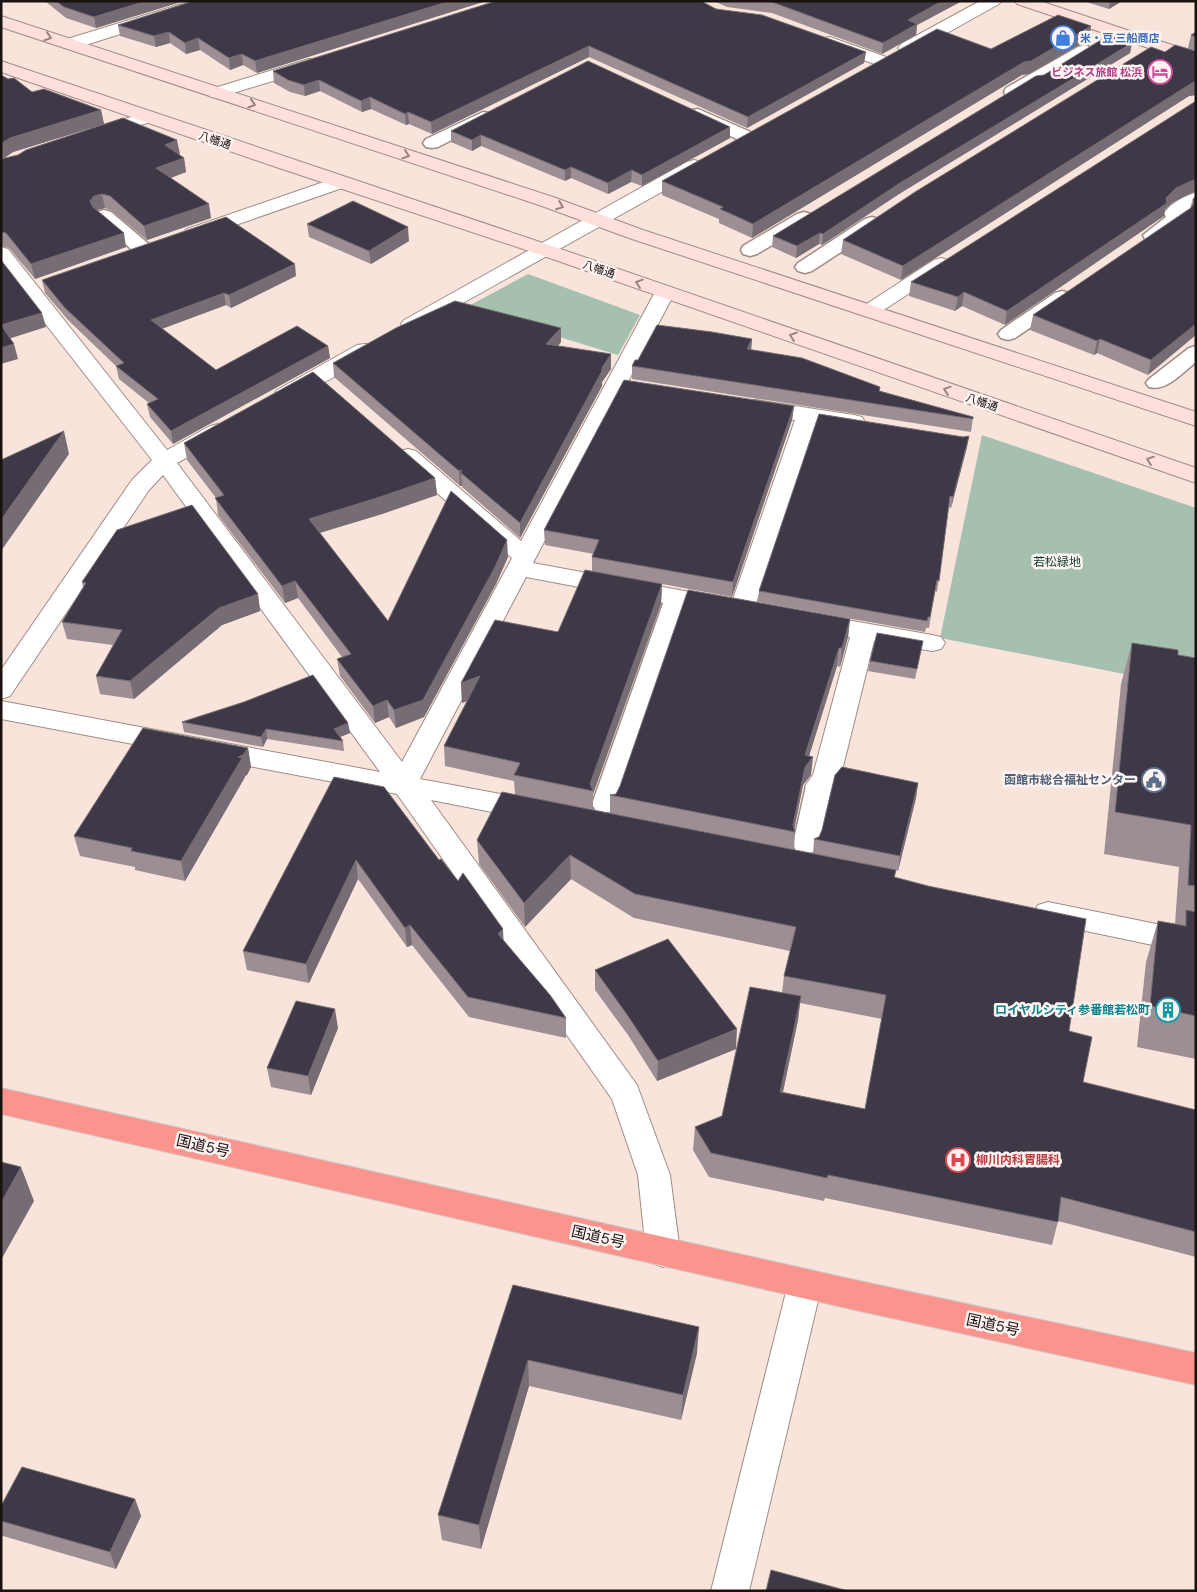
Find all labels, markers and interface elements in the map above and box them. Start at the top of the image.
shop icon: 米・豆 三船商店 [1050,25,1076,51]
one-way arrow [43,31,51,41]
place label: 米・豆 三船商店 [1080,31,1160,45]
hotel icon: ビジネス旅館 松浜 [1147,59,1173,85]
place label: ビジネス旅館 松浜 [1051,65,1142,79]
one-way arrow [247,98,255,108]
street label: 八幡通 [197,128,233,152]
one-way arrow [401,149,410,159]
one-way arrow [555,200,564,210]
street label: 八幡通 [581,257,617,281]
one-way arrow [636,279,644,289]
one-way arrow [789,332,798,342]
one-way arrow [943,386,951,396]
street label: 八幡通 [964,390,1000,414]
one-way arrow [1146,456,1154,466]
park label: 若松緑地 [1033,554,1081,570]
public building icon: 函館市総合福祉センター [1141,767,1167,793]
place label: 函館市総合福祉センター [1004,772,1136,788]
building icon: ロイヤルシティ参番館若松町 [1155,997,1181,1023]
place label: ロイヤルシティ参番館若松町 [995,1002,1150,1018]
street label: 国道5号 [174,1130,232,1162]
hospital icon: 柳川内科胃腸科 [945,1147,971,1173]
place label: 柳川内科胃腸科 [976,1152,1060,1168]
street label: 国道5号 [569,1221,627,1253]
street label: 国道5号 [964,1310,1022,1340]

